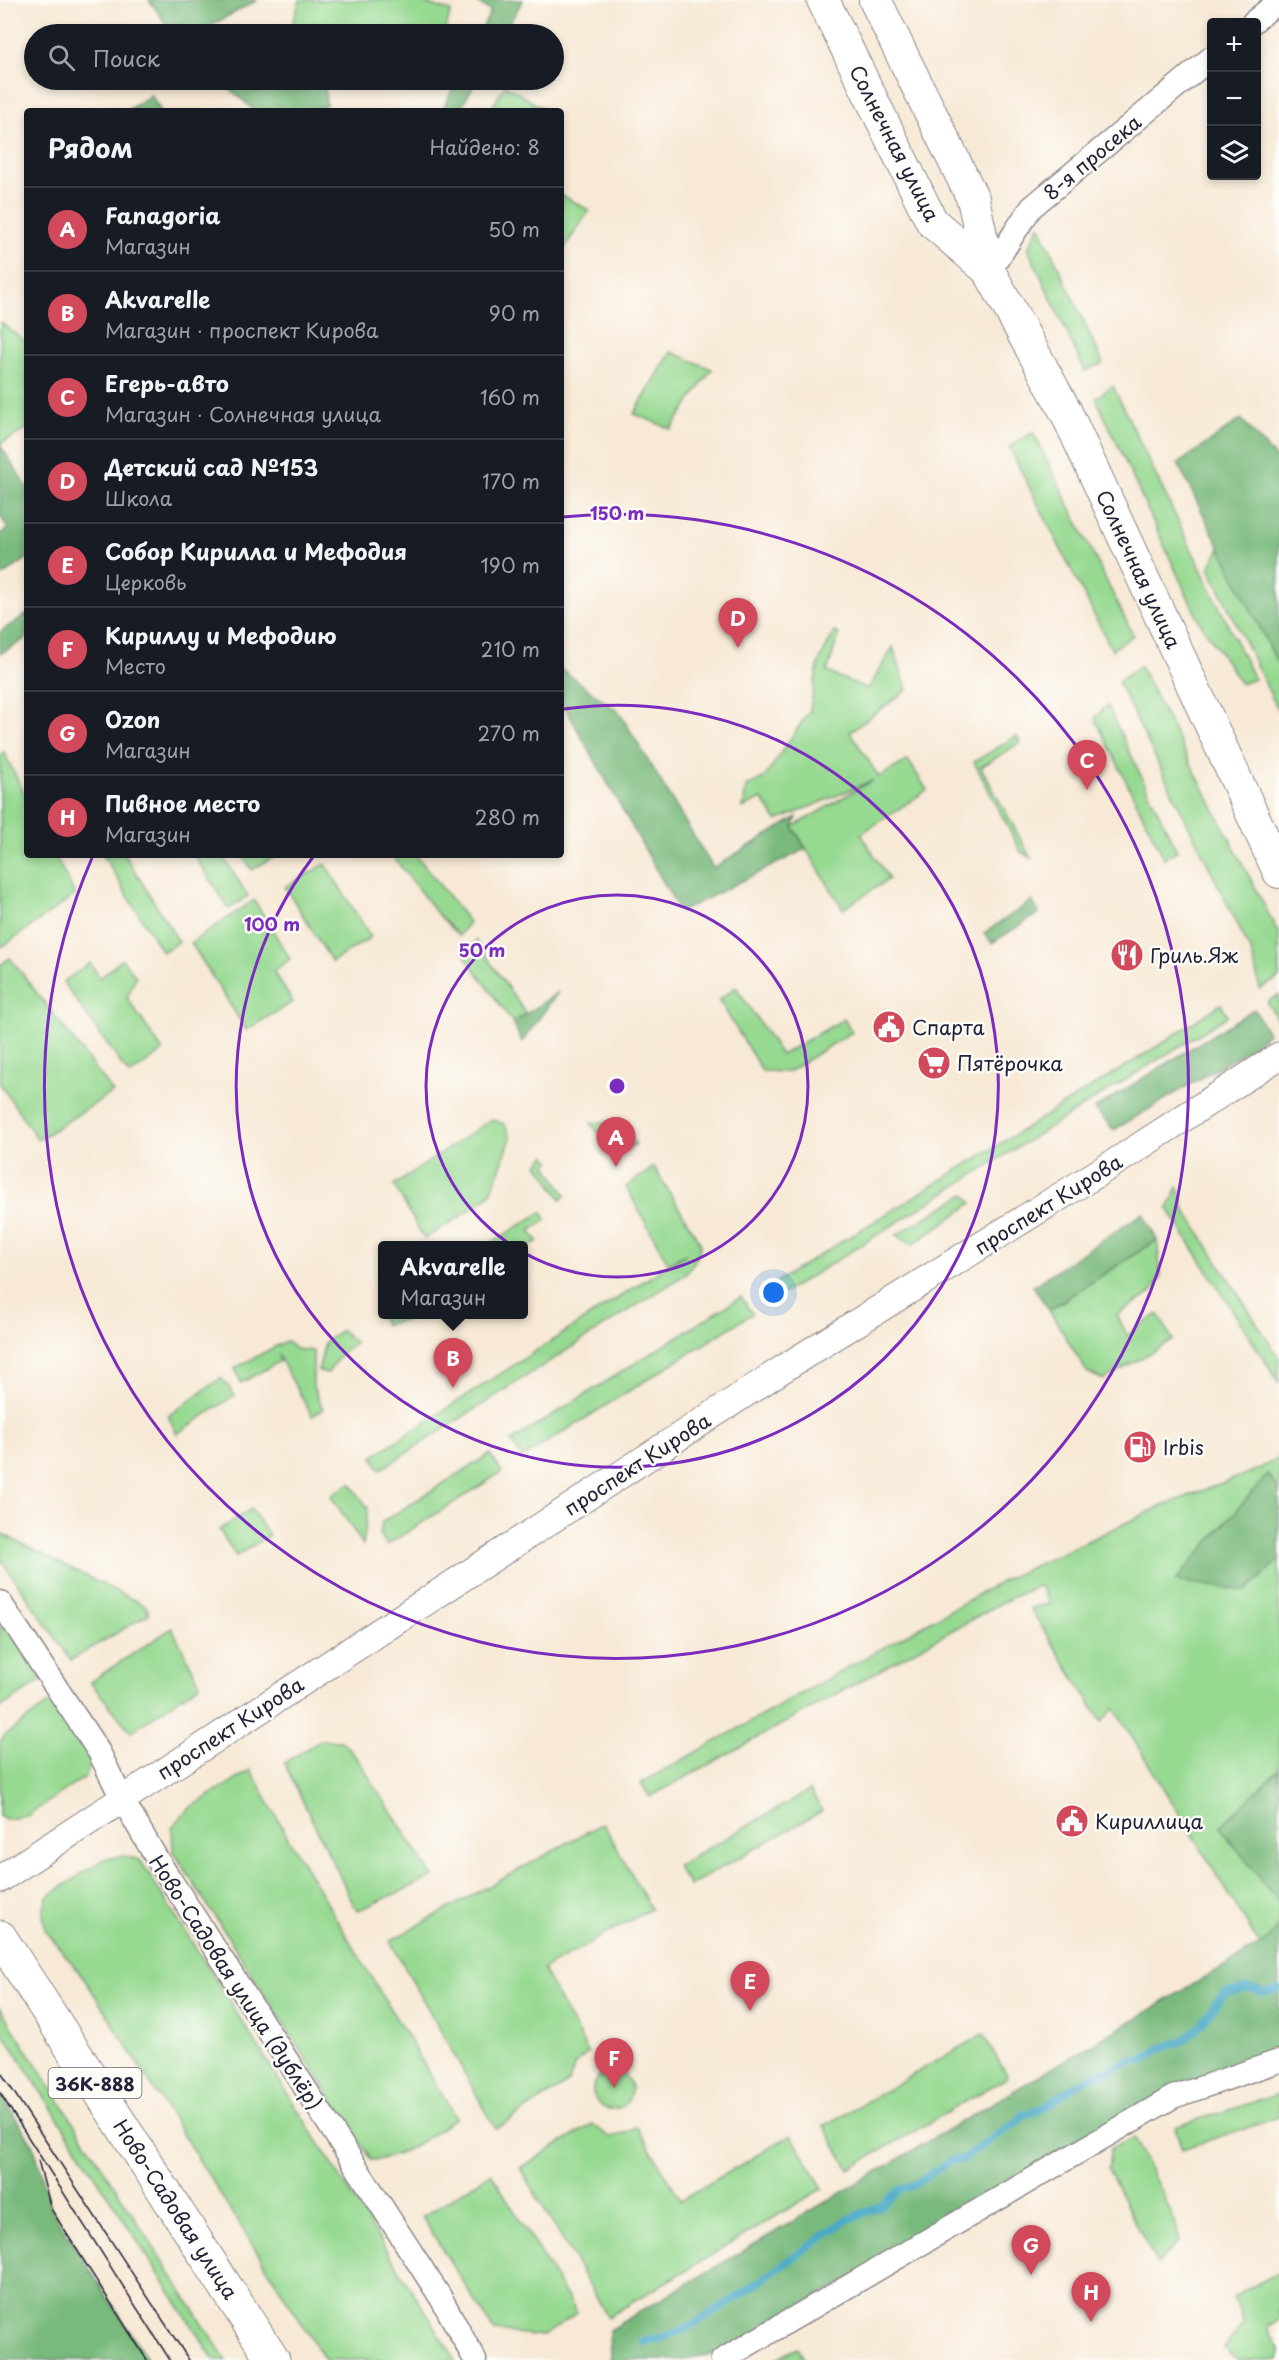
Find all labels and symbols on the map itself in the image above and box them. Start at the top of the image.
street label: Солнечная улица [843,60,948,227]
street label: 8-я просека [1037,107,1148,207]
street label: Солнечная улица [1089,485,1189,654]
text: 150 m [590,499,644,526]
pin: D [718,598,758,648]
pin: C [1068,740,1106,790]
text: 100 m [244,910,300,937]
text: 50 m [459,936,505,963]
restaurant icon: Гриль.Яж [1109,937,1145,973]
place label: Гриль.Яж [1150,940,1239,970]
public building icon: Спарта [871,1009,907,1045]
place label: Спарта [912,1012,985,1042]
supermarket icon: Пятёрочка [916,1045,952,1081]
place label: Пятёрочка [957,1048,1063,1078]
centre of rings [607,1076,627,1096]
pin: A [596,1118,636,1167]
street label: проспект Кирова [968,1146,1128,1262]
your location [759,1278,788,1307]
pin: B [434,1338,472,1388]
street label: проспект Кирова [558,1405,717,1523]
fuel station icon: Irbis [1122,1429,1158,1465]
place label: Irbis [1163,1432,1204,1462]
street label: проспект Кирова [151,1669,310,1787]
public building icon: Кириллица [1054,1803,1090,1839]
place label: Кириллица [1095,1806,1203,1836]
street label: Ново-Садовая улица (дублёр) [142,1849,330,2115]
pin: E [730,1962,770,2011]
pin: F [594,2038,634,2088]
road number: 36К-888 [48,2068,142,2098]
street label: Ново-Садовая улица [106,2113,246,2305]
pin: G [1012,2226,1050,2275]
pin: H [1072,2272,1110,2322]

